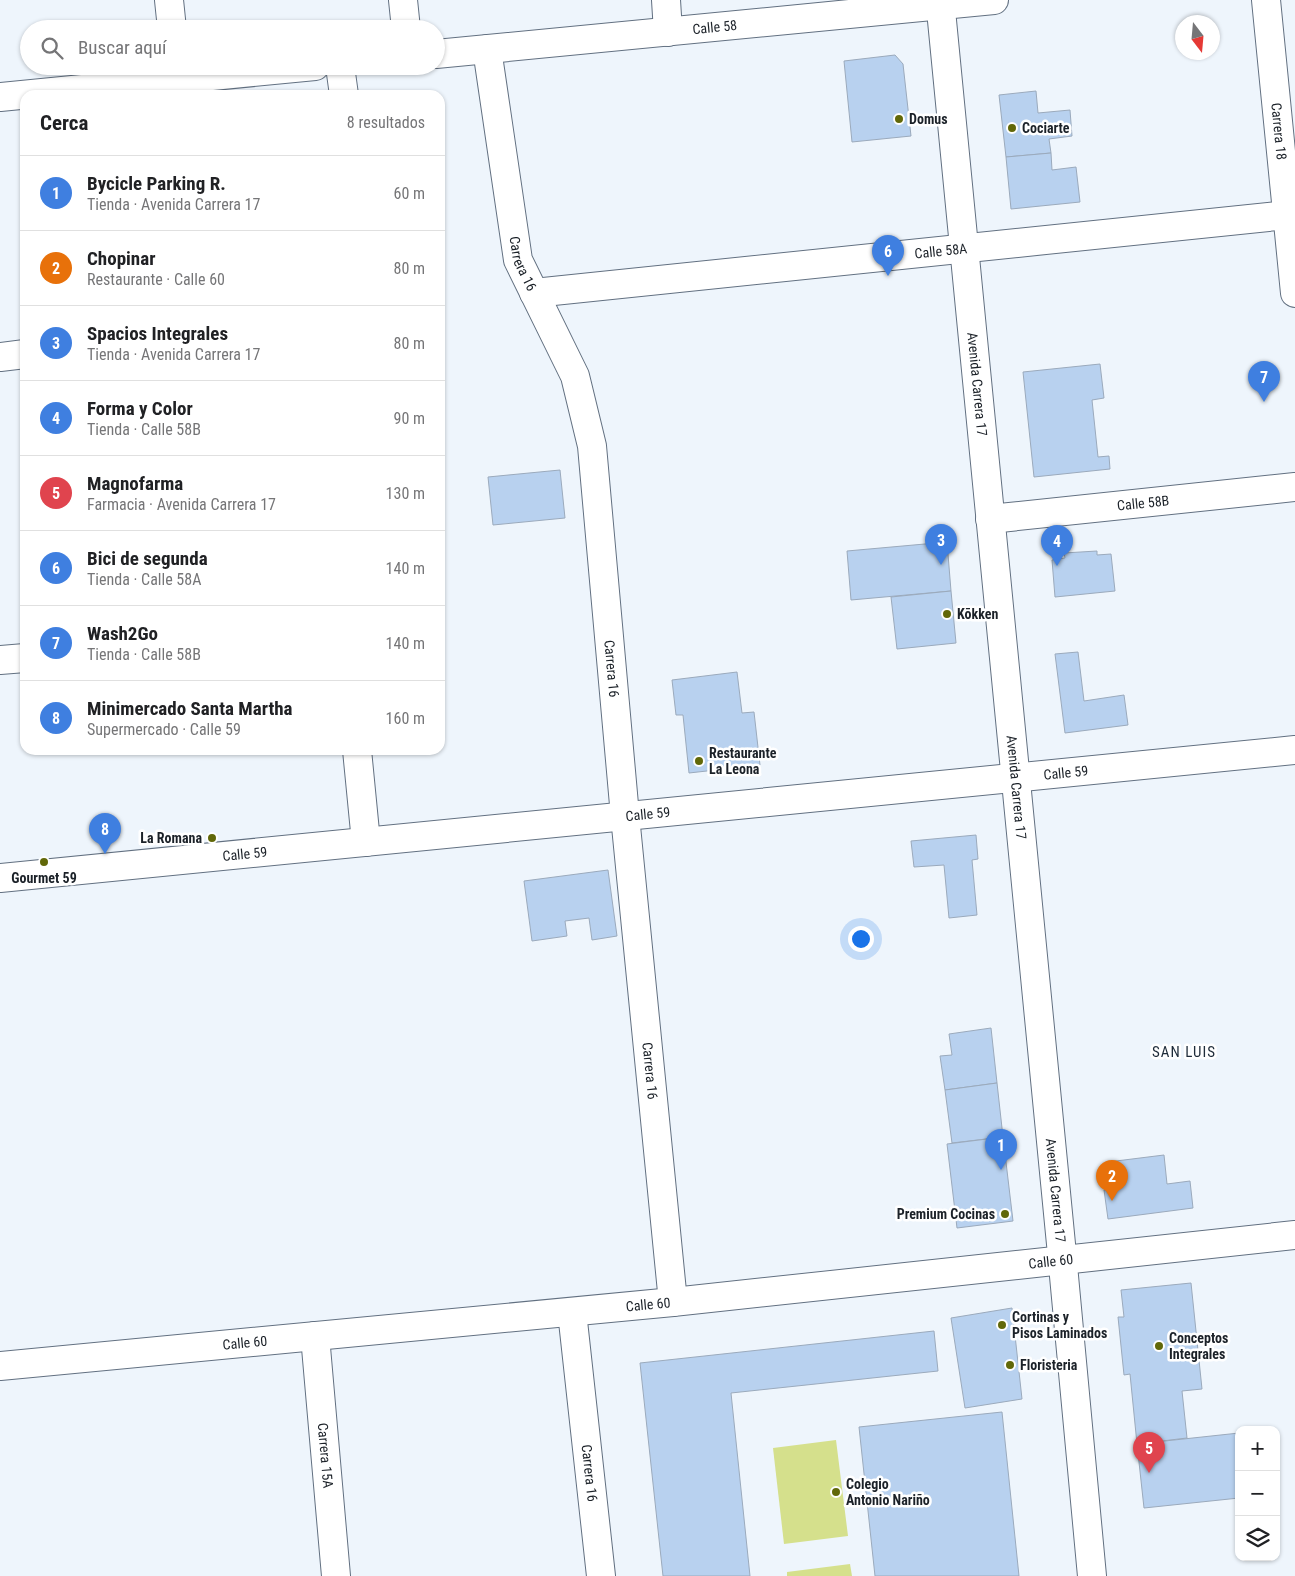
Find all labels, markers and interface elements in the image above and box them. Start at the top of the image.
north arrow [1175,15,1220,60]
street label: Calle 58 [692,17,738,37]
search box [20,20,445,75]
icon: search [38,34,66,62]
text: Buscar aquí [78,36,167,59]
street label: Carrera 18 [1268,102,1290,161]
text: Cerca [40,111,88,135]
place label: Domus [909,111,948,127]
text: 8 resultados [347,113,425,132]
marker: Domus [893,113,905,125]
place label: Cociarte [1022,120,1070,136]
marker: Cociarte [1006,122,1018,134]
text: Bycicle Parking R. [87,172,226,195]
text: 1 [52,184,60,203]
text: 60 m [393,184,425,203]
text: Tienda · Avenida Carrera 17 [87,195,260,214]
street label: Carrera 16 [507,235,540,294]
pin: 6 [872,235,904,276]
street label: Calle 58A [914,240,968,262]
text: Chopinar [87,247,155,270]
text: 2 [52,259,60,278]
text: 80 m [393,259,425,278]
text: Restaurante · Calle 60 [87,270,225,289]
text: Spacios Integrales [87,322,228,345]
street label: Avenida Carrera 17 [964,331,990,437]
text: 3 [52,334,60,353]
text: 80 m [393,334,425,353]
text: Tienda · Avenida Carrera 17 [87,345,260,364]
pin: 7 [1248,361,1280,402]
text: Forma y Color [87,397,193,420]
text: 4 [52,409,60,428]
text: 90 m [393,409,425,428]
text: Tienda · Calle 58B [87,420,201,439]
text: Magnofarma [87,472,183,495]
text: 5 [52,484,60,503]
text: 130 m [386,484,425,503]
street label: Calle 58B [1116,492,1170,514]
text: Farmacia · Avenida Carrera 17 [87,495,276,514]
pin: 3 [925,524,957,565]
pin: 4 [1041,525,1073,566]
text: Bici de segunda [87,547,208,570]
text: 6 [52,559,60,578]
text: 140 m [386,559,425,578]
text: Tienda · Calle 58A [87,570,201,589]
place label: Kōkken [957,606,998,622]
marker: Kōkken [941,608,953,620]
text: Wash2Go [87,622,158,645]
text: 7 [52,634,60,653]
text: 140 m [386,634,425,653]
street label: Carrera 16 [601,639,622,698]
text: Tienda · Calle 58B [87,645,201,664]
text: Minimercado Santa Martha [87,697,293,720]
text: 8 [52,709,60,728]
text: 160 m [386,709,425,728]
text: Supermercado · Calle 59 [87,720,241,739]
street label: Avenida Carrera 17 [1004,735,1030,840]
place label: Restaurante La Leona [709,745,777,777]
marker: Restaurante La Leona [693,755,705,767]
street label: Calle 59 [1043,762,1089,783]
street label: Calle 59 [625,804,671,824]
pin: 8 [89,813,121,854]
place label: La Romana [140,830,202,846]
marker: La Romana [206,832,218,844]
street label: Calle 59 [222,844,268,864]
marker: Gourmet 59 [38,856,50,868]
place label: Gourmet 59 [11,870,77,886]
your location [848,926,874,952]
street label: Carrera 16 [639,1041,661,1100]
district label: SAN LUIS [1152,1043,1216,1061]
pin: 1 [985,1129,1017,1170]
street label: Avenida Carrera 17 [1043,1138,1069,1243]
pin: 2 [1096,1160,1128,1201]
place label: Premium Cocinas [897,1206,995,1222]
marker: Premium Cocinas [999,1208,1011,1220]
street label: Calle 60 [1028,1251,1074,1272]
street label: Calle 60 [625,1294,671,1314]
place label: Cortinas y Pisos Laminados [1012,1309,1107,1341]
marker: Cortinas y Pisos Laminados [996,1319,1008,1331]
place label: Conceptos Integrales [1169,1330,1228,1362]
street label: Calle 60 [222,1333,268,1353]
marker: Conceptos Integrales [1153,1340,1165,1352]
place label: Floristeria [1020,1357,1078,1373]
marker: Floristeria [1004,1359,1016,1371]
street label: Carrera 15A [315,1422,336,1489]
map controls [1235,1426,1280,1561]
button: + [1235,1426,1280,1471]
pin: 5 [1133,1432,1165,1473]
street label: Carrera 16 [579,1444,601,1503]
button: − [1235,1471,1280,1516]
place label: Colegio Antonio Nariño [846,1476,930,1508]
marker: Colegio Antonio Nariño [830,1486,842,1498]
button: layers [1235,1516,1280,1561]

